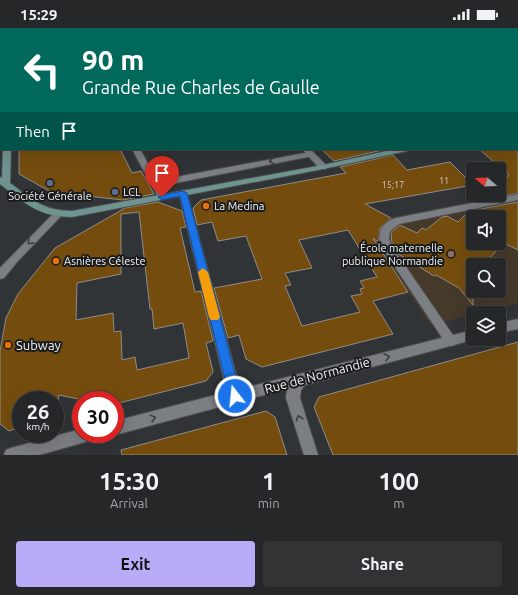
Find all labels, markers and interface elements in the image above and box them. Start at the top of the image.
text: 15:29 [20,6,58,23]
icon: left [16,44,68,96]
text: 90 m [82,44,144,75]
text: Grande Rue Charles de Gaulle [82,77,320,97]
icon: arrive [58,120,80,142]
text: Then [16,123,50,140]
pin [145,156,179,197]
one-way arrow [269,156,275,165]
icon: arrive [151,162,173,184]
north arrow [466,162,506,202]
map controls [466,162,506,346]
house number: 11 [439,176,449,186]
marker: Société Générale [45,178,55,188]
house number: 15;17 [382,180,404,190]
place label: LCL [123,186,141,198]
marker: LCL [110,187,120,197]
place label: Société Générale [8,190,92,202]
place label: La Medina [214,200,264,212]
marker: La Medina [201,201,211,211]
button: sound [466,210,506,250]
one-way arrow [27,237,35,245]
place label: École maternelle publique Normandie [342,241,443,267]
marker: École maternelle publique Normandie [446,249,456,259]
place label: Asnières Céleste [64,255,146,267]
marker: Asnières Céleste [51,256,61,266]
button: search [466,258,506,298]
button: layers [466,306,506,346]
place label: Subway [16,338,61,352]
marker: Subway [3,340,13,350]
one-way arrow [383,353,390,362]
street label: Rue de Normandie [263,354,371,396]
position arrow [214,375,256,417]
speed limit sign: 30 [72,391,124,443]
text: 26 [27,400,49,423]
one-way arrow [149,414,156,422]
one-way arrow [295,415,304,422]
text: km/h [26,421,50,432]
text: 15:30 [99,468,159,495]
text: 1 [262,468,275,495]
text: 100 [379,468,419,495]
text: Arrival [110,496,148,510]
text: min [258,496,280,510]
text: m [393,496,404,510]
button: Exit [16,541,255,587]
button: Share [263,541,502,587]

